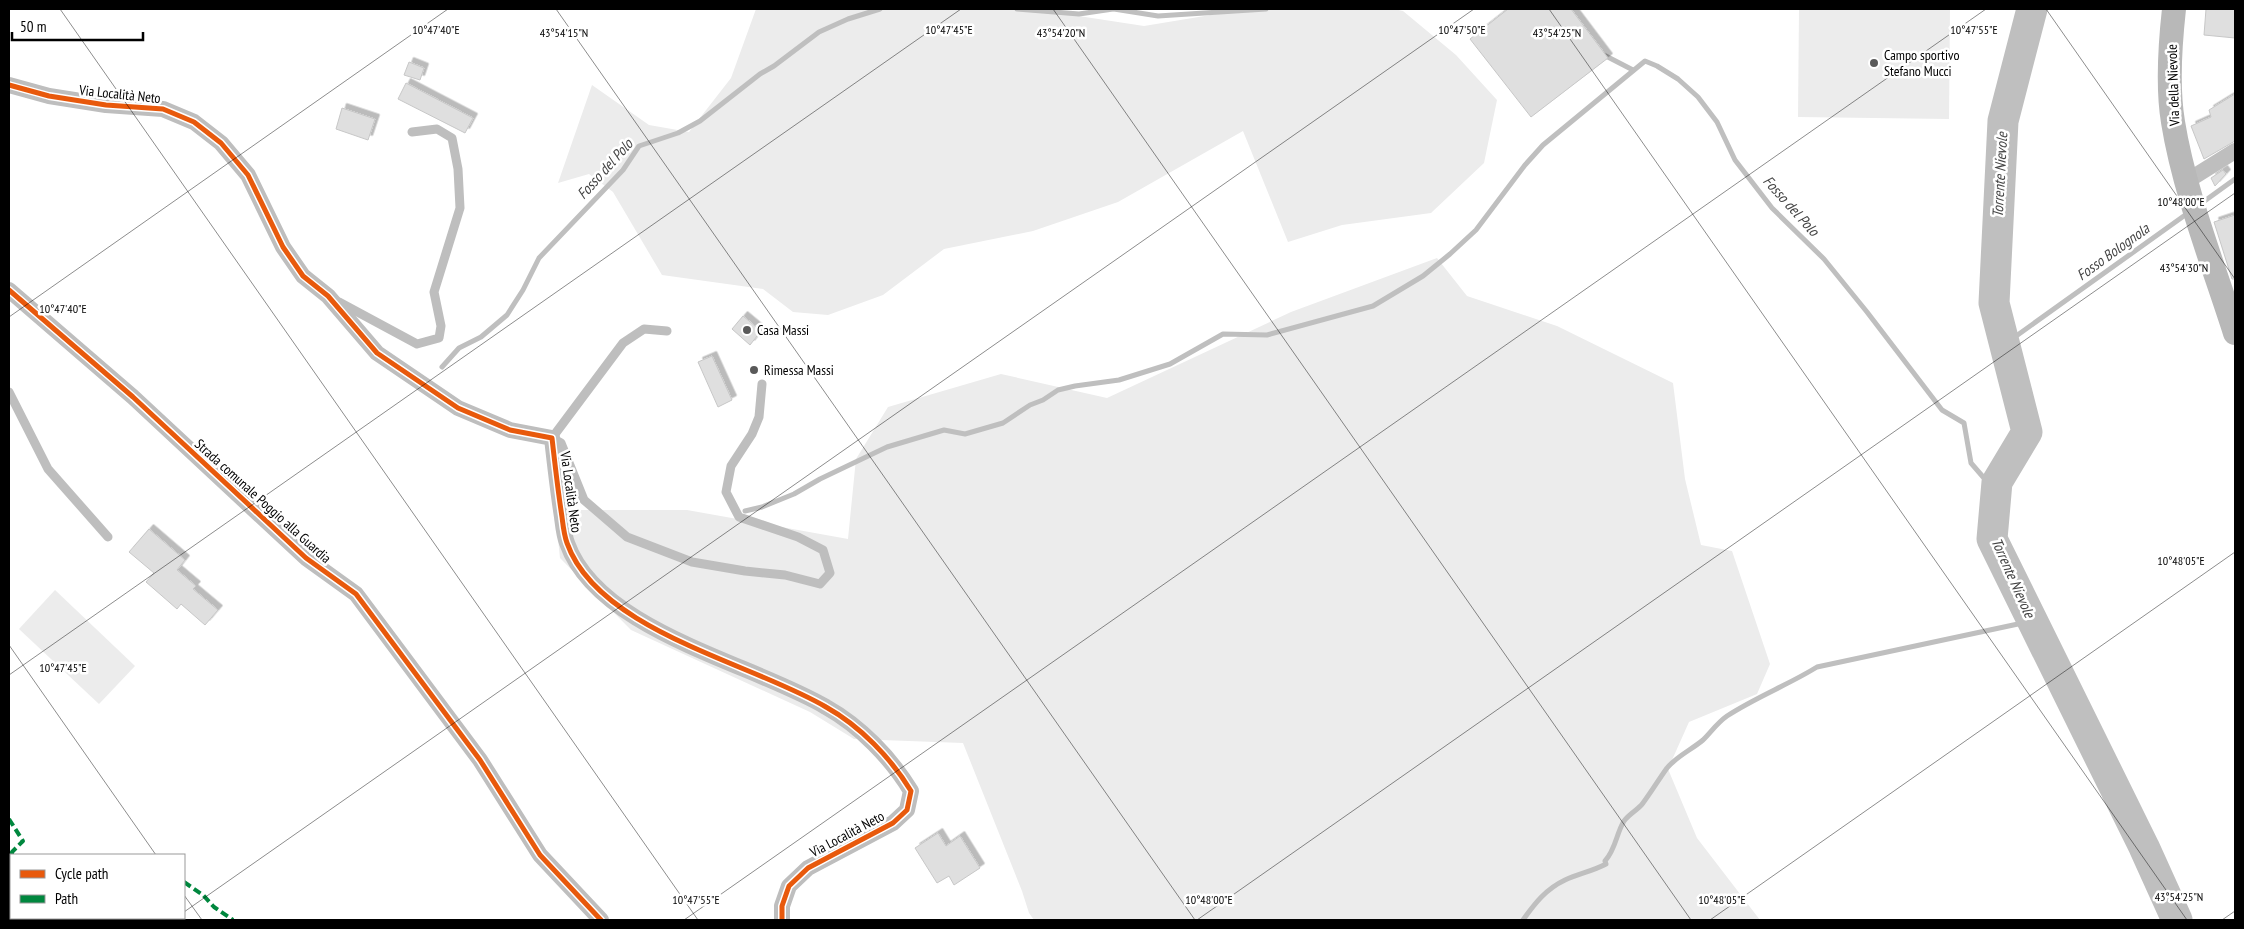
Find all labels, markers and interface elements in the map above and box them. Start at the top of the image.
scale bar [12,10,144,42]
text: 50 m [20,17,46,36]
text: 10°47'40"E [412,22,460,37]
text: 10°47'45"E [925,22,973,37]
text: 10°47'50"E [1438,22,1486,37]
text: 10°47'55"E [1950,22,1998,37]
text: 43°54'15"N [540,25,588,40]
text: 43°54'20"N [1037,25,1085,40]
text: 43°54'25"N [1533,25,1581,40]
street label: Via della Nievole [2163,44,2183,127]
place label: Campo sportivo Stefano Mucci [1884,46,1959,80]
marker: Campo sportivo Stefano Mucci [1868,57,1880,69]
street label: Via Località Neto [77,81,162,107]
water label: Torrente Nievole [1988,131,2011,218]
water label: Fosso del Polo [573,133,638,203]
water label: Fosso del Polo [1759,172,1824,241]
text: 10°48'00"E [2157,194,2205,209]
water label: Fosso Bolognola [2073,218,2153,284]
text: 43°54'30"N [2160,260,2208,275]
text: 10°47'40"E [39,301,87,316]
place label: Casa Massi [757,321,809,339]
marker: Casa Massi [741,324,753,336]
place label: Rimessa Massi [764,361,834,379]
marker: Rimessa Massi [748,364,760,376]
street label: Strada comunale Poggio alla Guardia [191,435,335,567]
street label: Via Località Neto [556,449,586,534]
water label: Torrente Nievole [1987,535,2040,621]
text: 10°48'05"E [2157,553,2205,568]
text: 10°47'45"E [39,660,87,675]
street label: Via Località Neto [806,807,887,862]
legend [10,854,185,919]
text: Cycle path [55,864,108,883]
text: Path [55,889,78,908]
text: 43°54'25"N [2155,889,2203,904]
text: 10°47'55"E [672,892,720,907]
text: 10°48'00"E [1185,892,1233,907]
text: 10°48'05"E [1698,892,1746,907]

